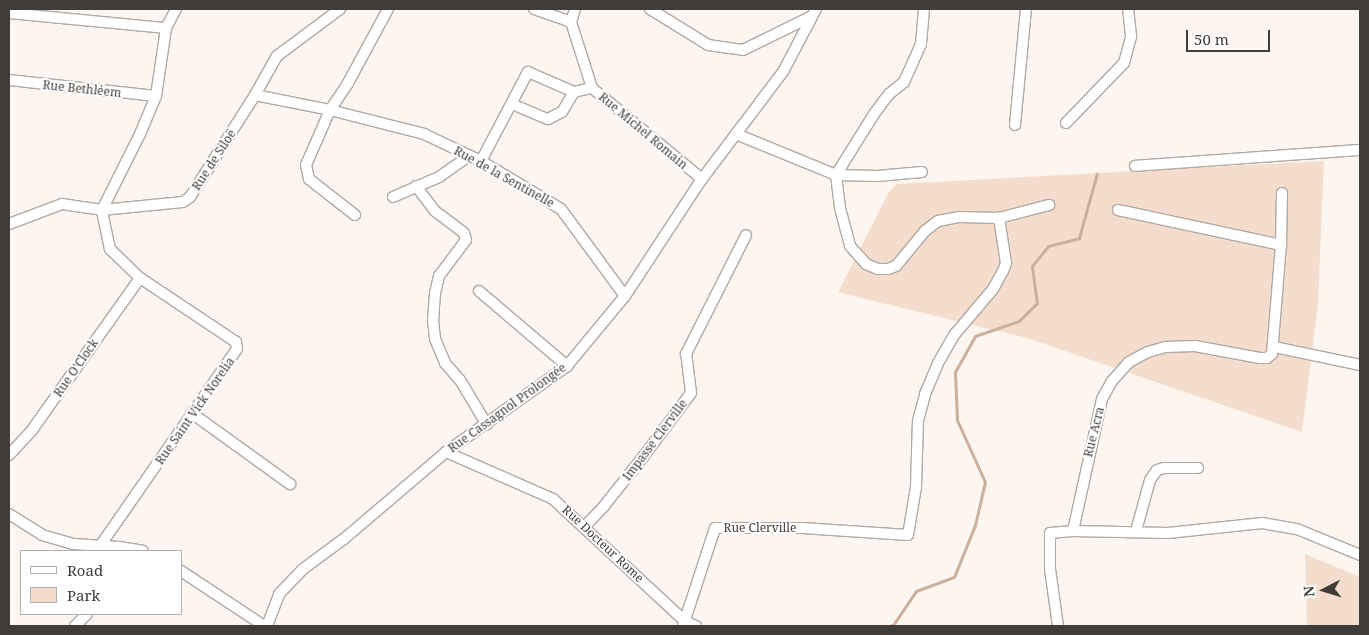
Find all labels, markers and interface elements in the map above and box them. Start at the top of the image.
scale bar [1189,20,1273,52]
text: 50 m [1194,29,1229,49]
street label: Rue Bethléem [42,78,122,100]
street label: Rue Michel Romain [596,90,690,172]
street label: Rue de Siloë [189,127,239,193]
street label: Rue de la Sentinelle [451,143,557,211]
street label: Rue O'Clock [51,336,101,400]
street label: Rue Saint Vick Norelia [152,355,238,467]
street label: Rue Cassagnol Prolongée [445,360,569,456]
street label: Impasse Clerville [620,397,690,483]
street label: Rue Acra [1081,405,1107,459]
street label: Rue Docteur Rome [559,503,647,585]
street label: Rue Clerville [724,521,796,535]
legend [20,550,182,615]
text: Road [67,560,103,580]
north arrow [1299,565,1349,615]
text: Park [67,585,100,605]
text: N [1299,585,1319,598]

